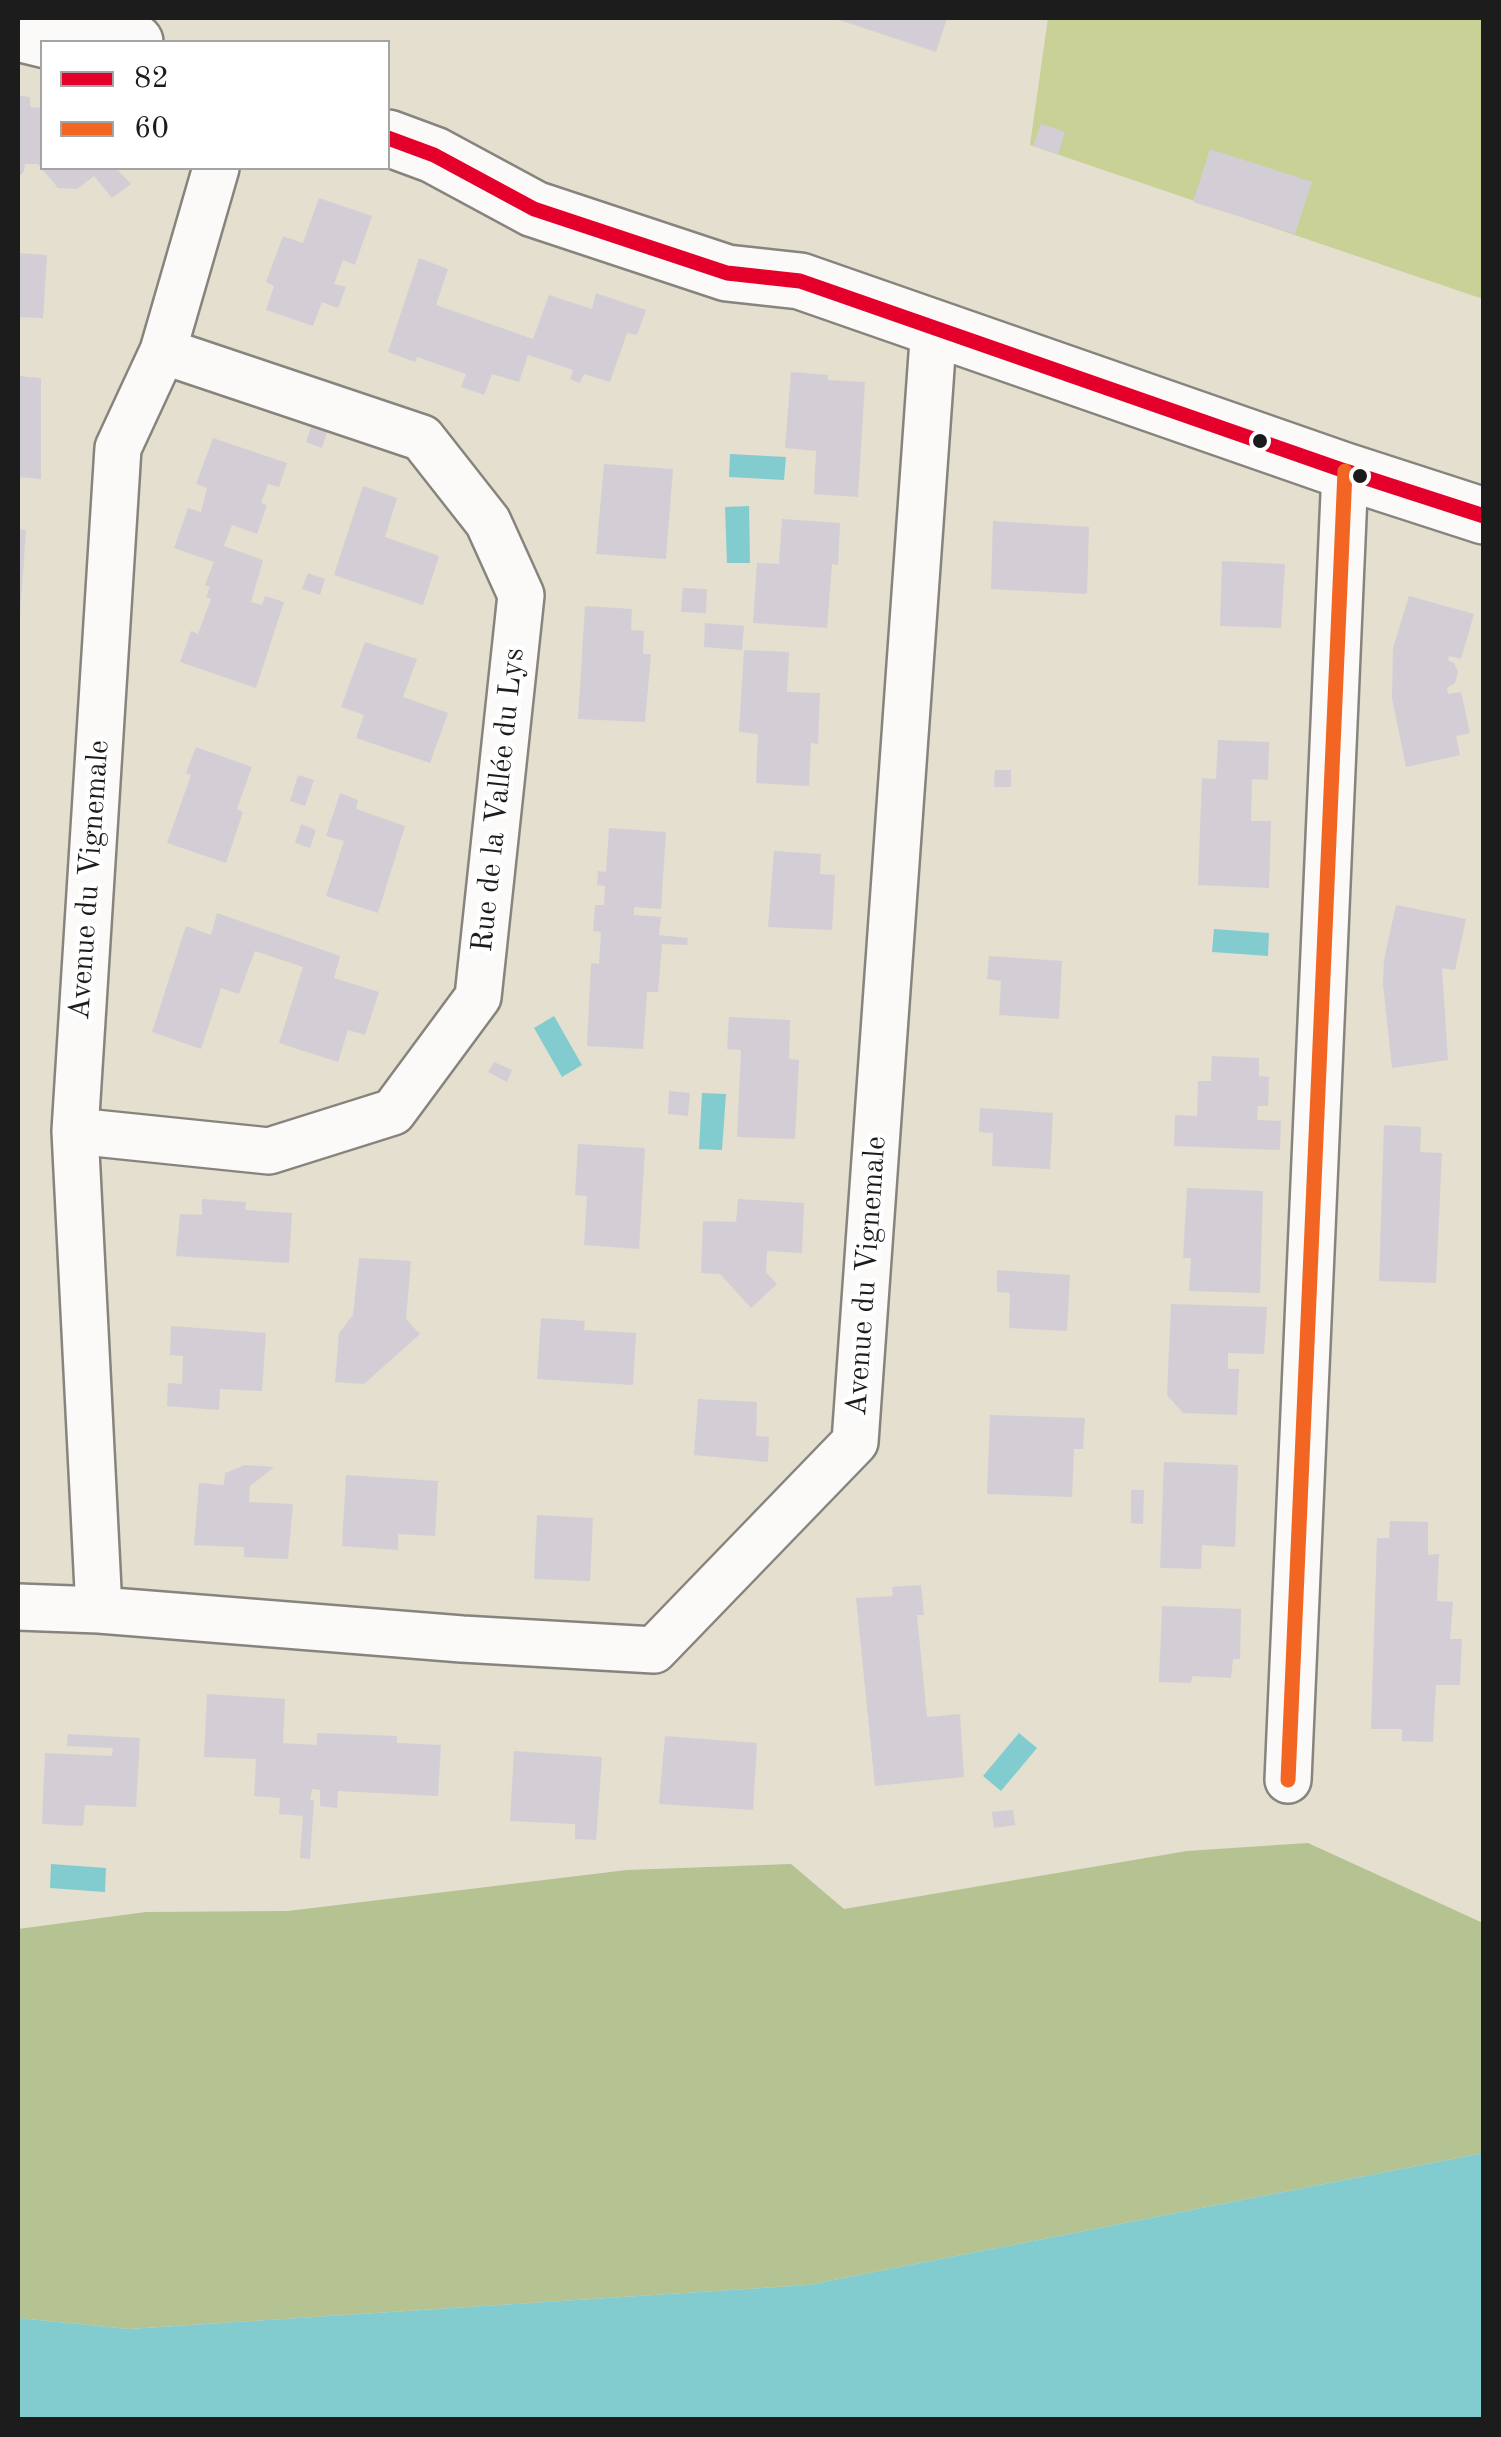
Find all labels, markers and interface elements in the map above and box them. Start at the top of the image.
legend [40,40,390,170]
text: 82 [134,64,169,94]
text: 60 [134,114,169,144]
unlabelled marker [1250,431,1270,451]
unlabelled marker [1350,466,1370,486]
street label: Rue de la Vallée du Lys [465,646,533,954]
street label: Avenue du Vignemale [62,739,118,1021]
street label: Avenue du Vignemale [839,1135,895,1417]

